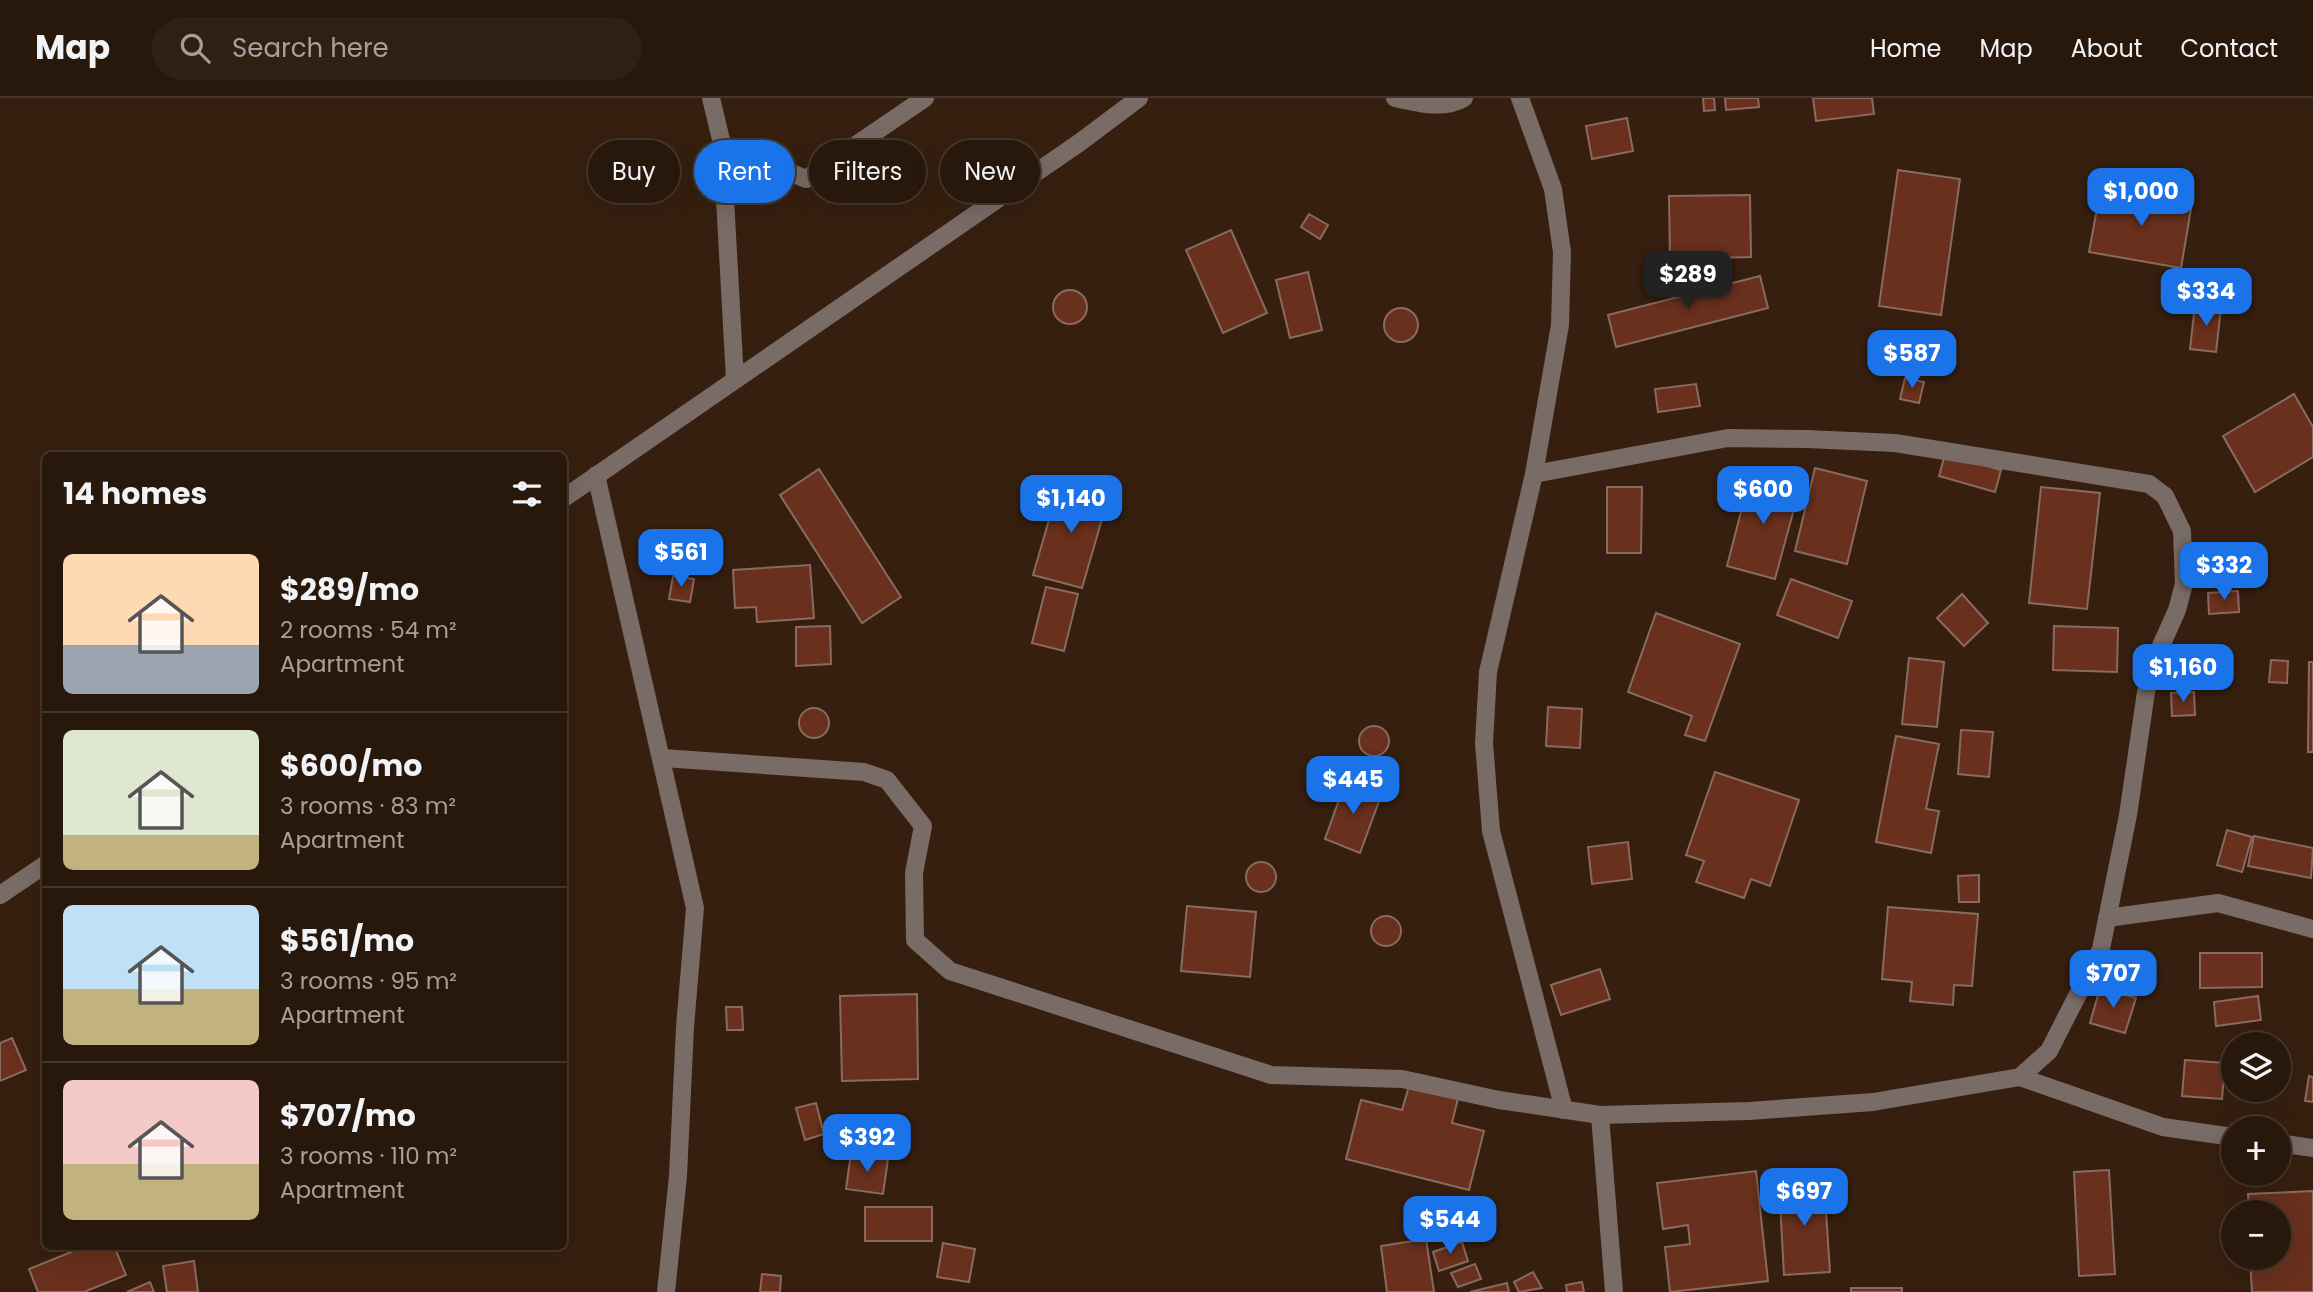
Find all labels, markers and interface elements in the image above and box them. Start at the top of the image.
search box [152,17,642,80]
text: Map [35,24,110,71]
icon: search [176,29,214,67]
text: Search here [232,30,389,66]
text: Home [1870,32,1942,65]
text: Map [1980,32,2033,65]
text: About [2071,32,2142,65]
text: Contact [2180,32,2278,65]
chip: Buy [588,140,680,203]
chip: Rent [694,140,795,203]
chip: Filters [809,140,926,203]
chip: New [940,140,1040,203]
pin: $1,000 [2084,169,2198,228]
text: $1,000 [2103,175,2179,207]
pin: $289 [1647,252,1729,311]
text: $289 [1659,258,1717,290]
pin: $334 [2165,268,2247,328]
text: $334 [2177,275,2235,307]
pin: $587 [1871,330,1953,390]
text: $587 [1883,337,1941,369]
pin: $600 [1722,466,1804,526]
text: 14 homes [63,472,207,515]
text: $600 [1733,473,1793,505]
icon: filters [508,475,546,513]
pin: $1,140 [1014,476,1128,535]
text: $1,140 [1036,482,1106,514]
pin: $561 [640,530,722,589]
text: $561 [654,536,708,568]
pin: $332 [2183,542,2265,602]
text: $332 [2196,549,2252,581]
text: $289/mo [280,568,419,611]
icon: home [119,582,203,666]
text: 2 rooms · 54 m² [280,614,457,646]
pin: $1,160 [2126,644,2240,704]
text: Apartment [280,648,405,680]
text: $1,160 [2149,651,2217,683]
text: $600/mo [280,744,422,787]
pin: $445 [1312,756,1394,816]
icon: home [119,758,203,842]
text: $445 [1322,763,1384,795]
text: 3 rooms · 83 m² [280,790,456,822]
text: Apartment [280,824,405,856]
text: $561/mo [280,919,414,962]
icon: home [119,933,203,1017]
pin: $707 [2072,950,2154,1010]
text: $707 [2086,957,2140,989]
text: 3 rooms · 95 m² [280,965,457,997]
text: Apartment [280,999,405,1031]
map controls [2221,1032,2291,1270]
button: layers [2221,1032,2291,1102]
text: $707/mo [280,1094,416,1137]
icon: home [119,1108,203,1192]
pin: $392 [826,1114,908,1174]
button: + [2221,1116,2291,1186]
text: $392 [839,1121,895,1153]
text: 3 rooms · 110 m² [280,1140,457,1172]
pin: $697 [1763,1168,1845,1228]
text: Apartment [280,1174,405,1206]
text: $697 [1776,1175,1832,1207]
pin: $544 [1409,1196,1491,1256]
button: − [2221,1200,2291,1270]
text: $544 [1419,1203,1481,1235]

